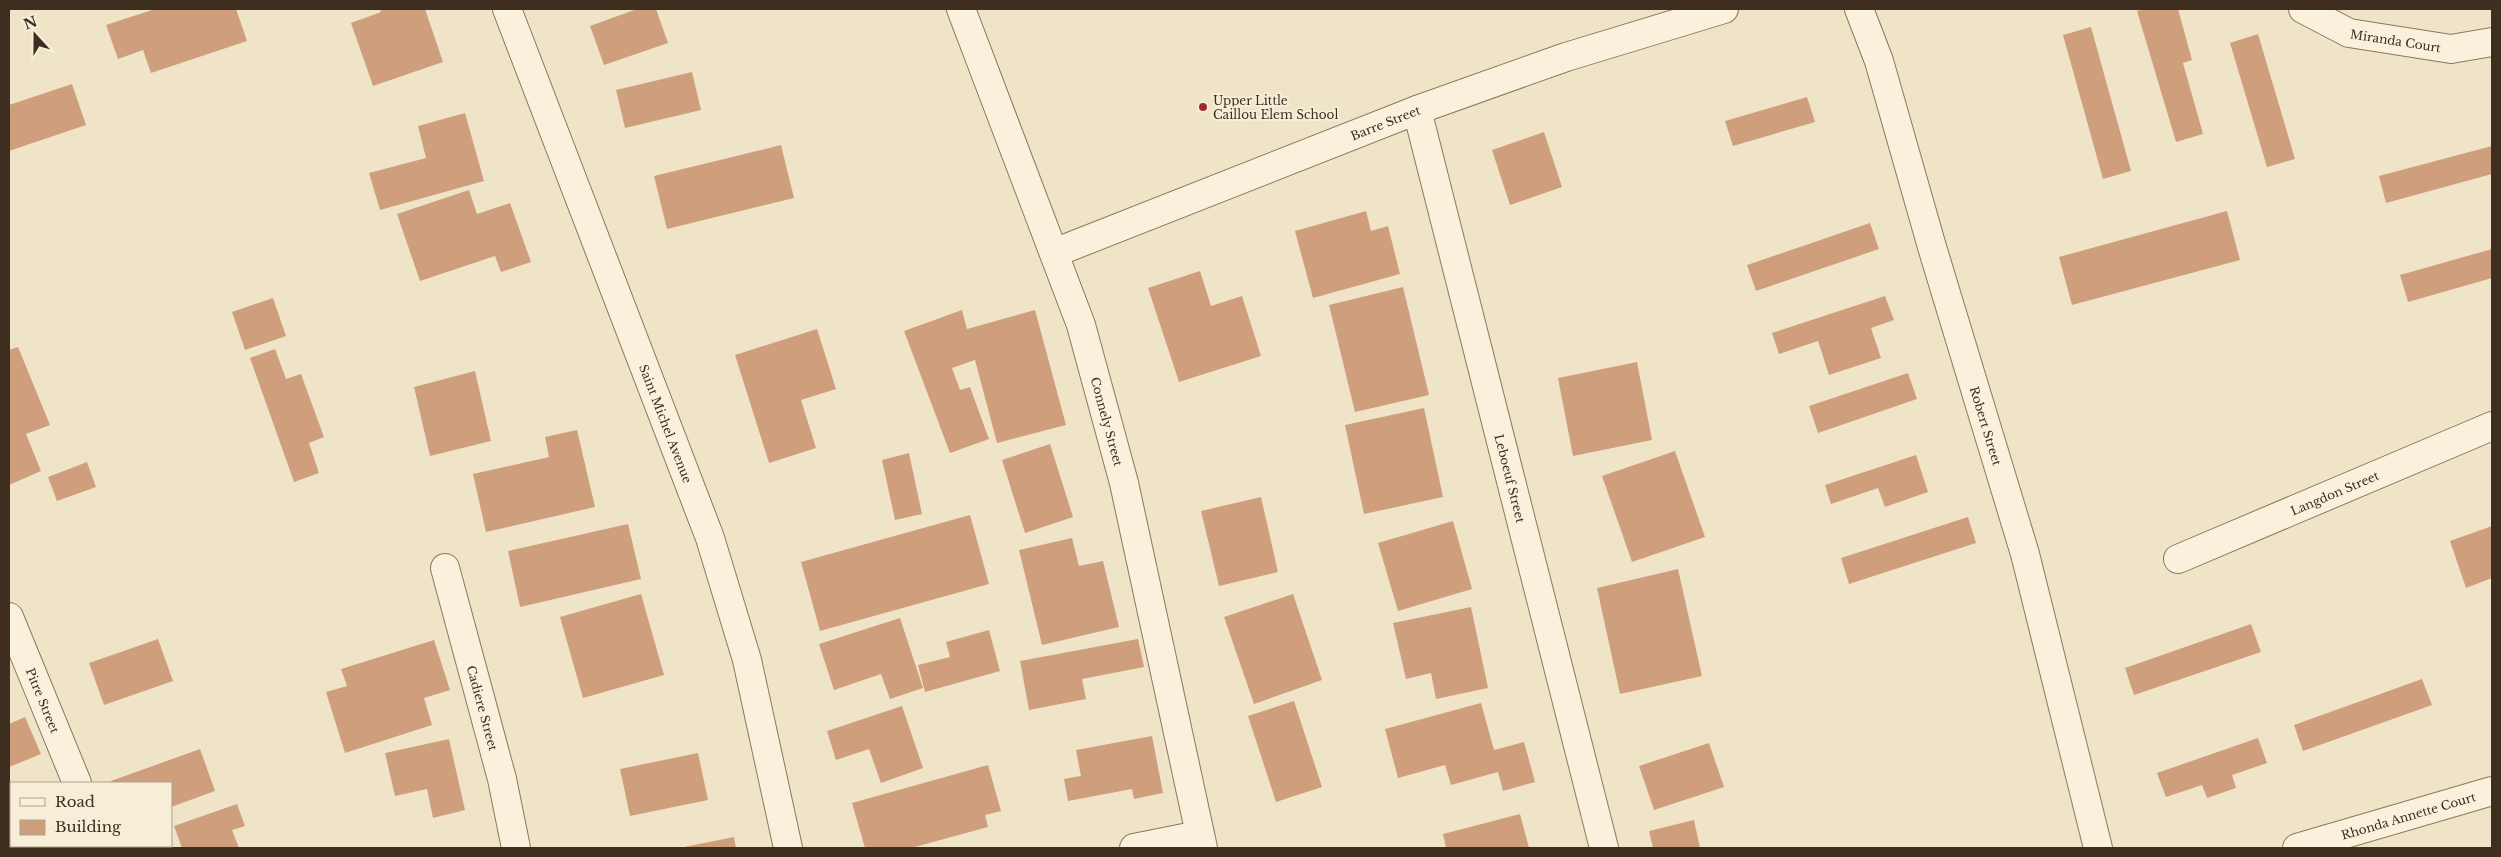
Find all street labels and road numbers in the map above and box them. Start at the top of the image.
street label: Miranda Court [2349,26,2442,55]
street label: Barre Street [1348,102,1422,143]
street label: Saint Michel Avenue [636,362,696,485]
street label: Connely Street [1088,375,1127,468]
street label: Robert Street [1967,385,2005,468]
street label: Leboeuf Street [1492,432,1529,525]
street label: Langdon Street [2288,467,2381,518]
street label: Cadiere Street [464,664,502,753]
street label: Pitre Street [23,666,63,735]
street label: Rhonda Annette Court [2339,789,2478,842]

